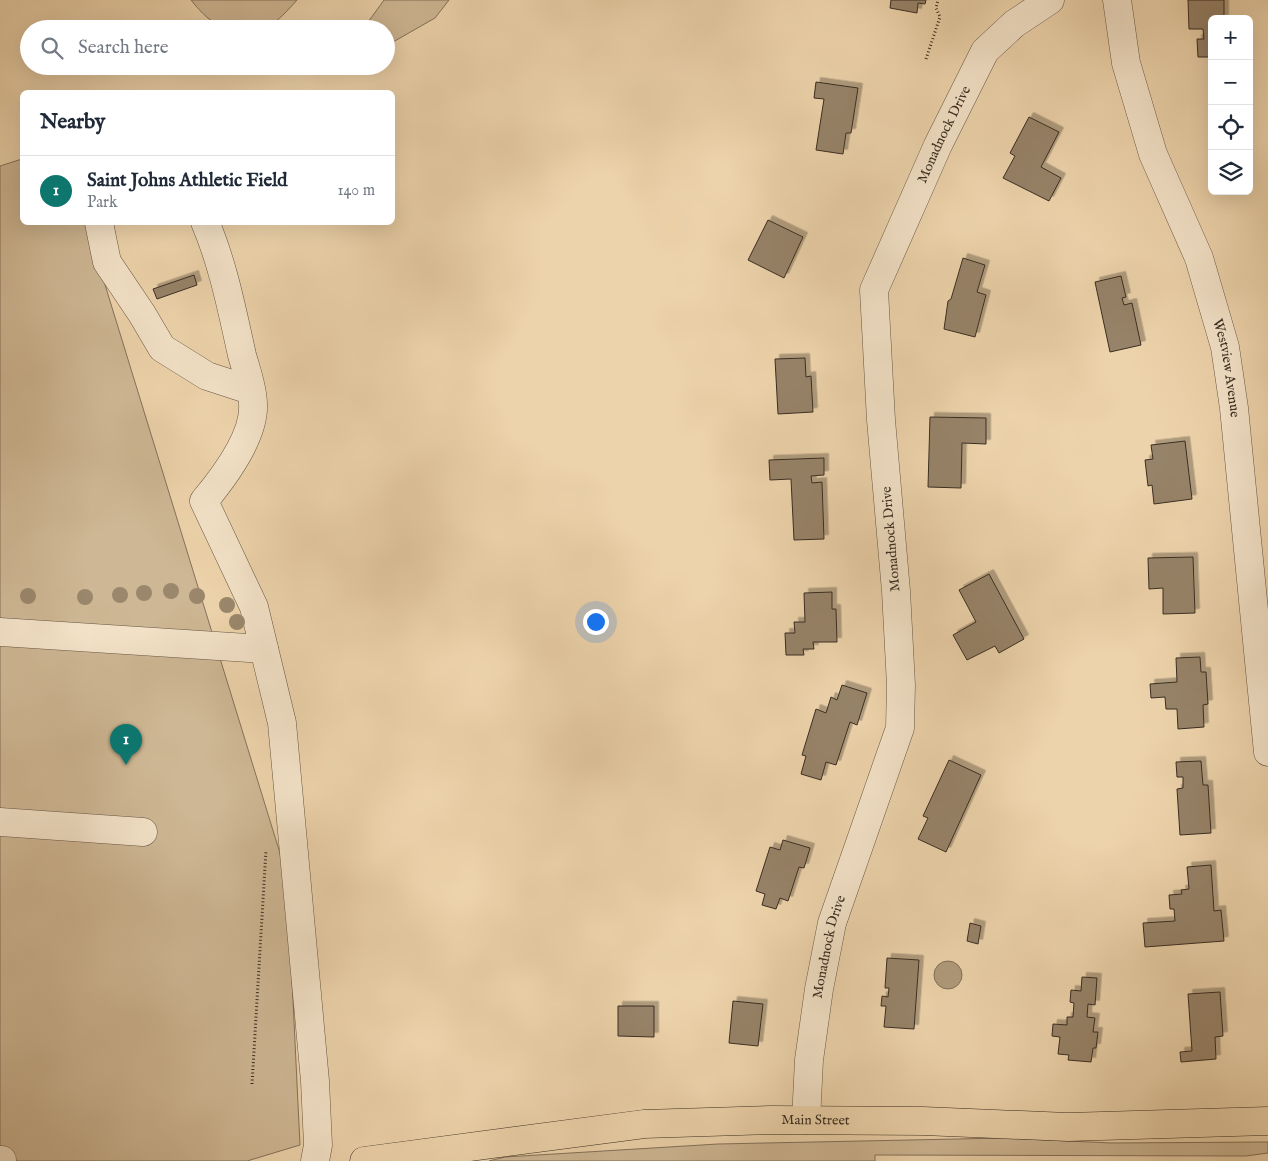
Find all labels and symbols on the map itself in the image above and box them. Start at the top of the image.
street label: Monadnock Drive [913,82,975,186]
street label: Westview Avenue [1208,317,1244,419]
street label: Monadnock Drive [877,485,905,592]
your location [583,609,609,635]
pin: 1 [110,724,142,765]
street label: Monadnock Drive [809,892,850,1000]
street label: Main Street [781,1111,850,1130]

